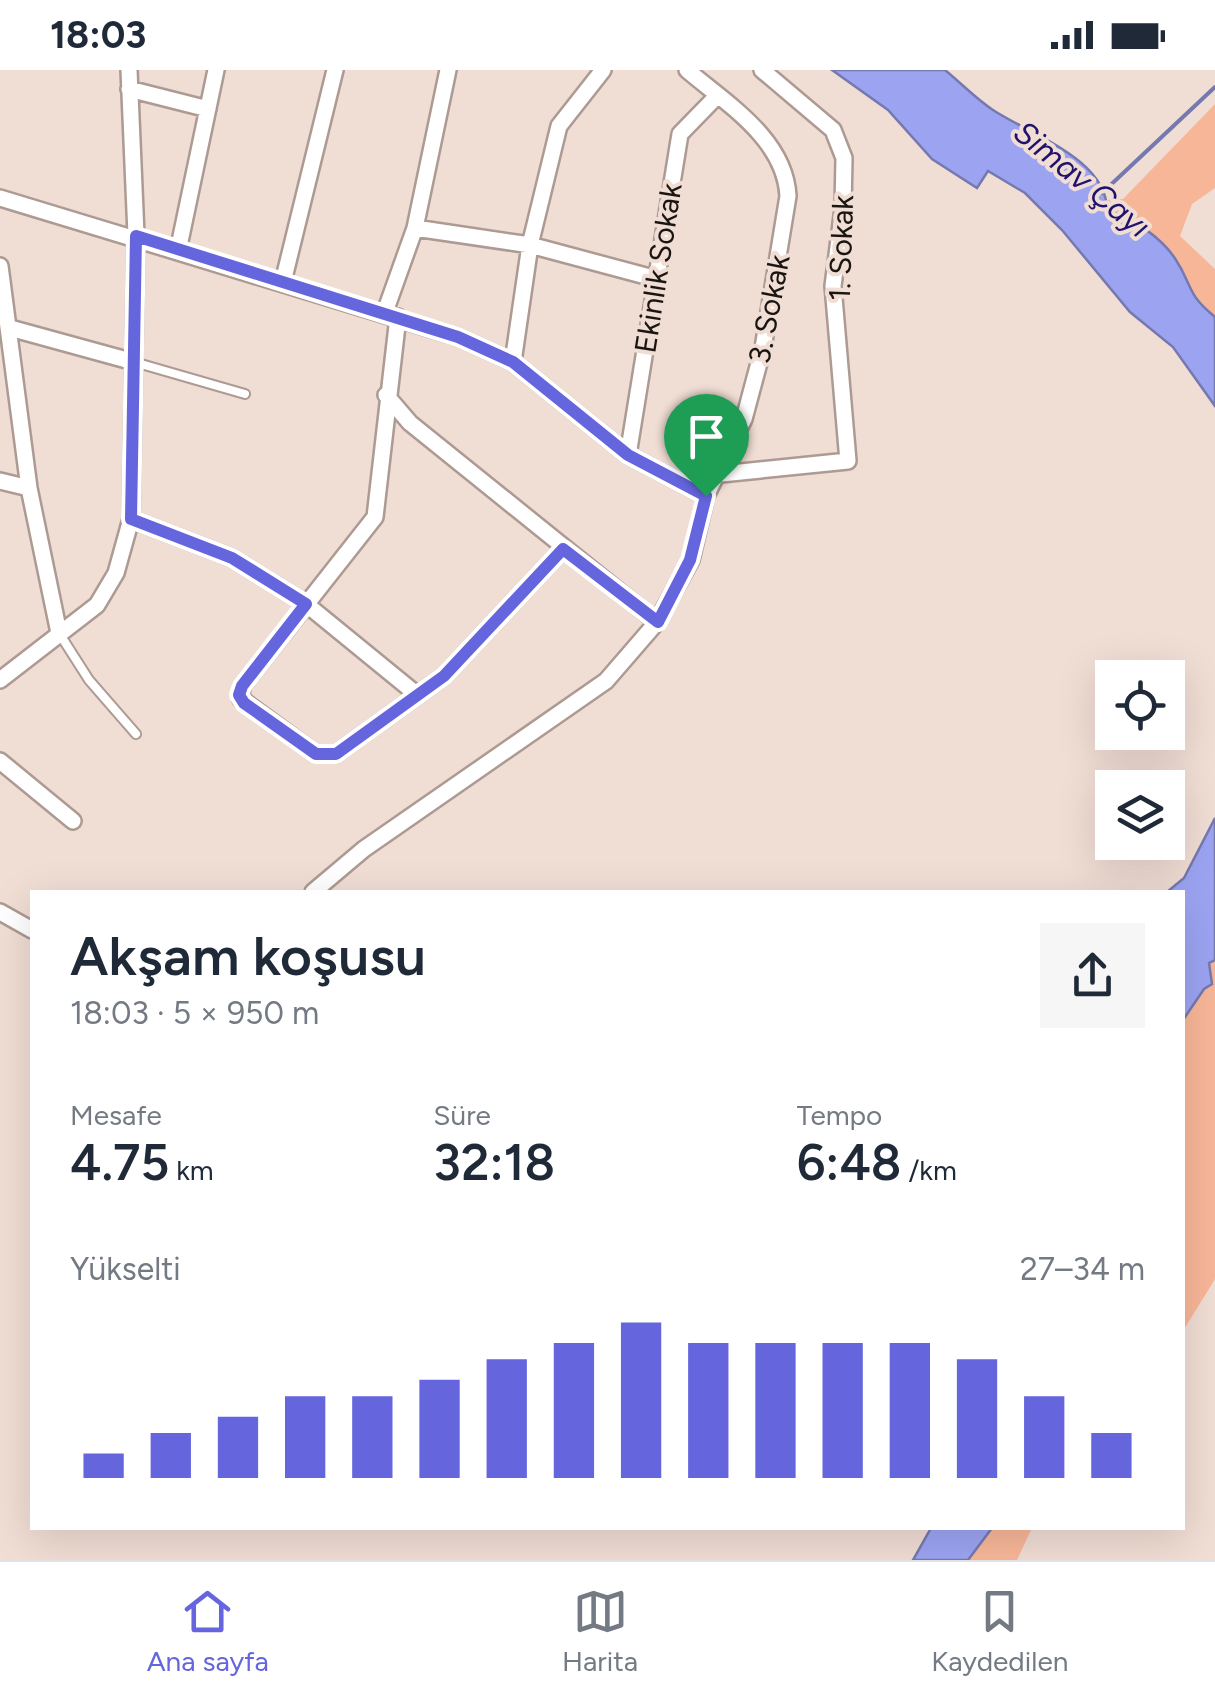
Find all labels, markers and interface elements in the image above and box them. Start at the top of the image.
text: 18:03 [50,12,146,58]
water label: Simav Çayı [1006,113,1158,245]
street label: Ekinlik Sokak [626,180,690,356]
street label: 1. Sokak [821,194,861,302]
street label: 3. Sokak [740,251,798,366]
pin [664,394,749,497]
icon: arrive [679,409,734,464]
map controls [1095,660,1185,860]
button: locate [1095,660,1185,750]
button: layers [1095,770,1185,860]
text: Akşam koşusu [70,923,426,989]
button: share [1040,923,1145,1028]
text: 18:03 · 5 × 950 m [70,994,319,1032]
text: Mesafe [70,1098,162,1132]
text: Süre [433,1098,491,1132]
text: Tempo [797,1098,882,1132]
text: 4.75 [70,1132,169,1193]
text: 32:18 [433,1132,555,1193]
text: 6:48 [797,1132,902,1193]
text: km [169,1153,214,1187]
text: /km [902,1153,957,1187]
text: Yükselti [70,1250,181,1288]
text: 27–34 m [1020,1250,1145,1288]
tab: Ana sayfa [147,1584,269,1678]
tab: Harita [562,1584,638,1678]
tab: Kaydedilen [931,1584,1068,1678]

